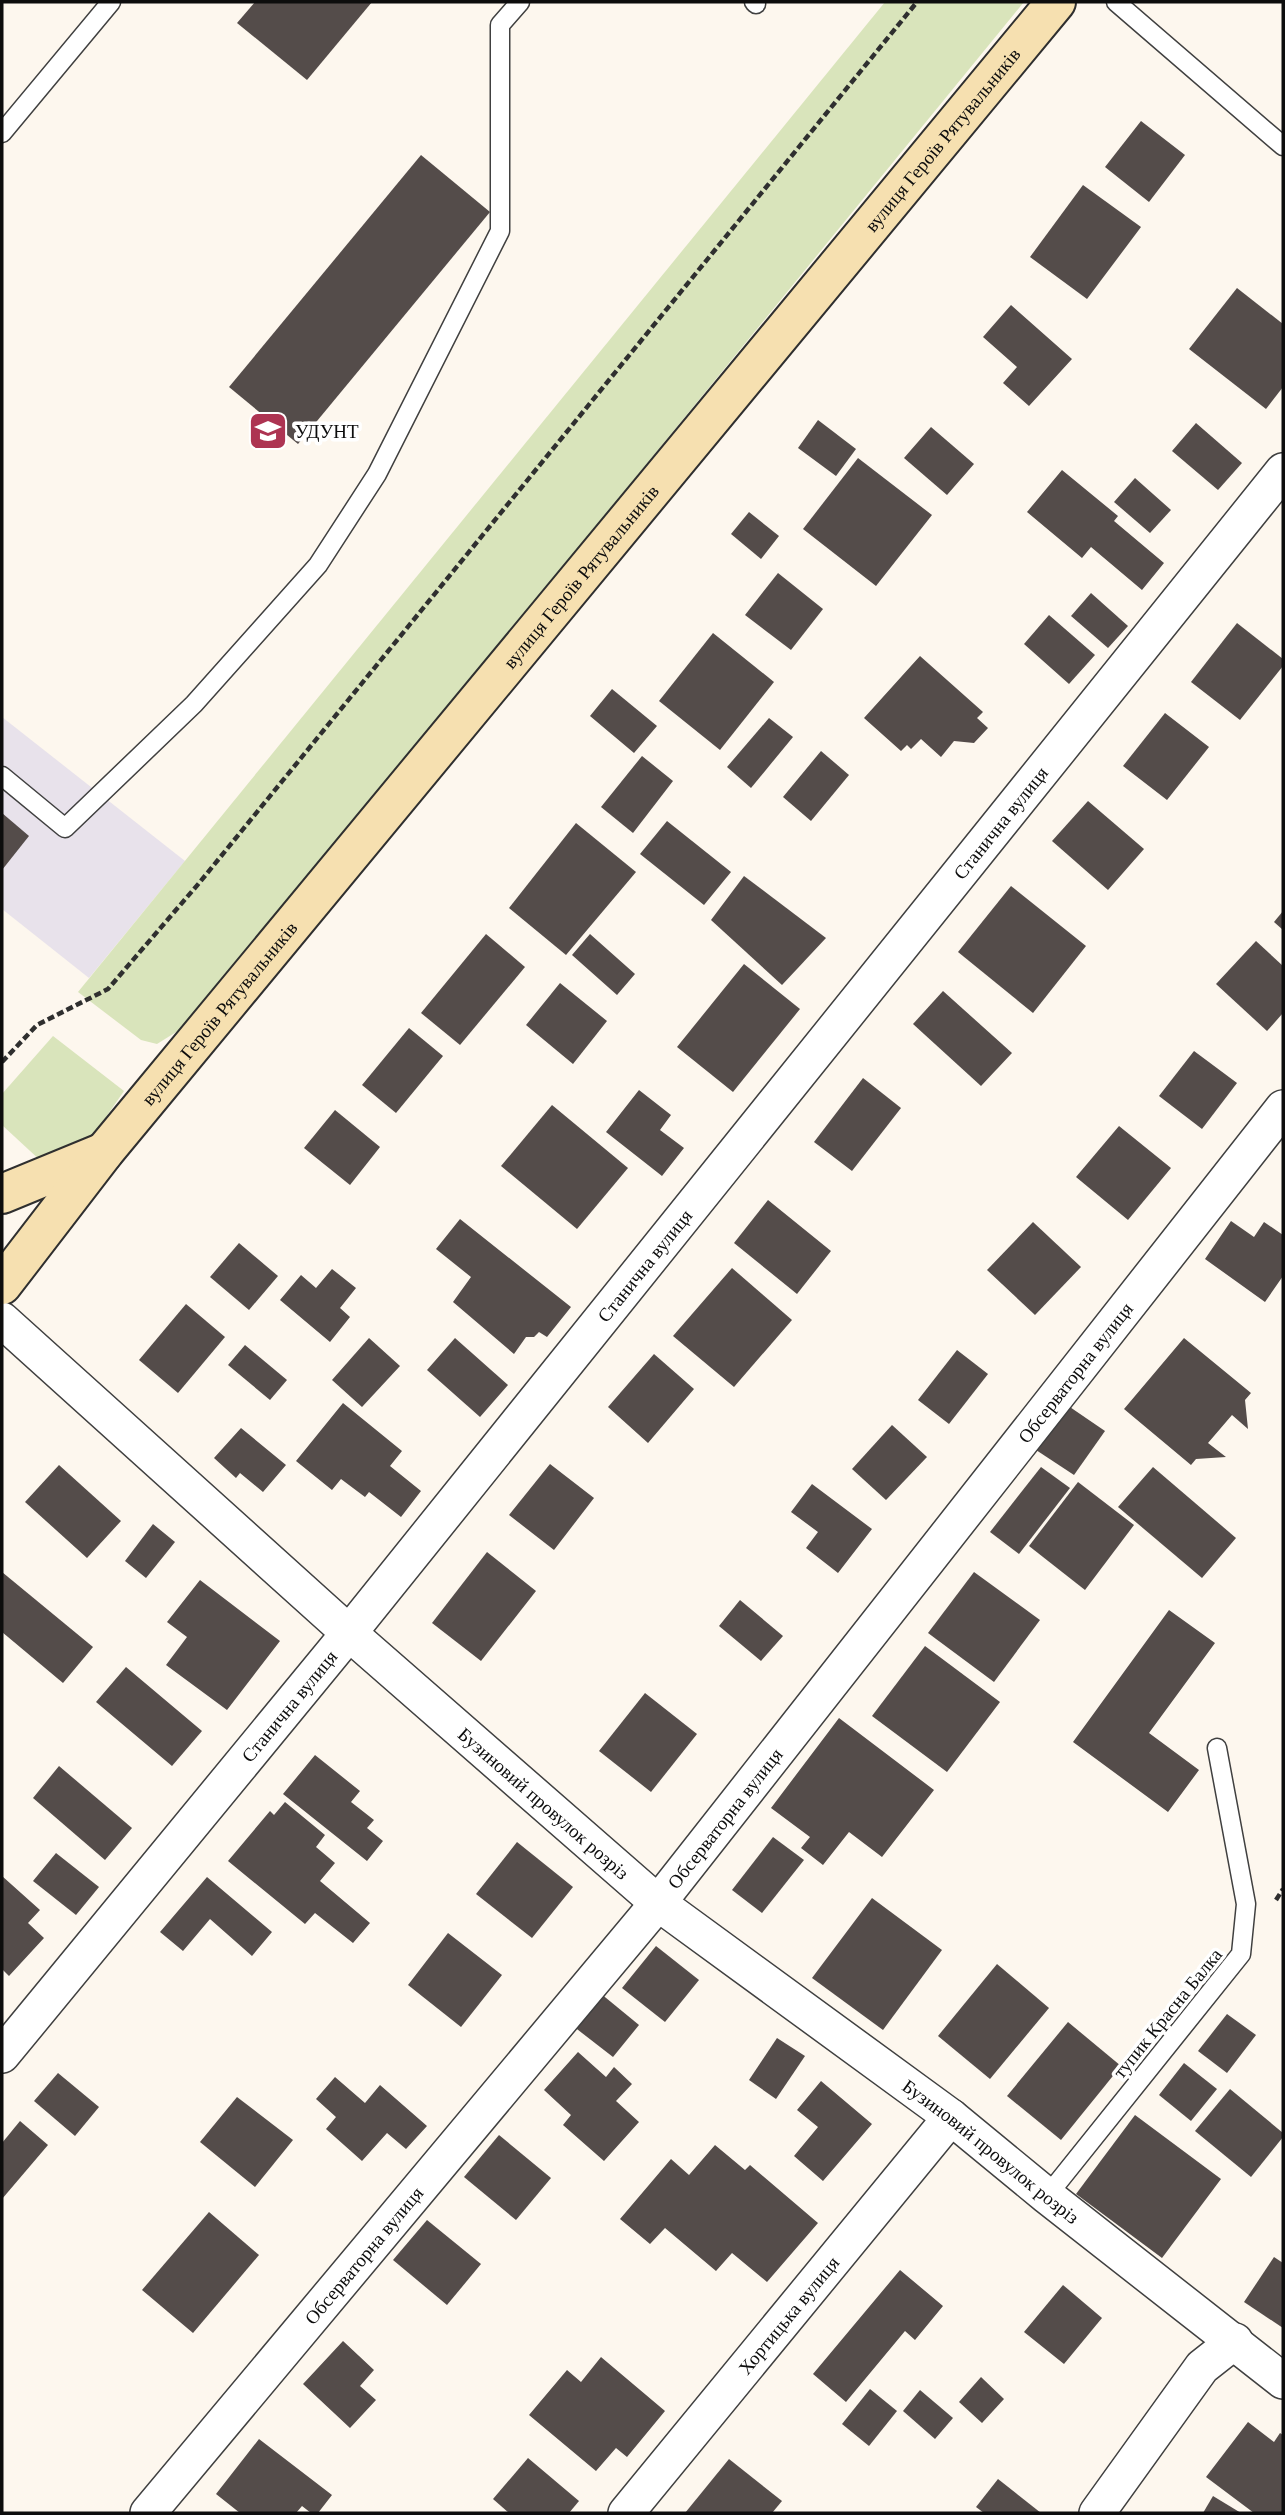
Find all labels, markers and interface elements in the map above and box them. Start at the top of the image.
street label: вулиця Героїв Рятувальників [861,44,1025,236]
school or university icon: УДУНТ [247,410,289,452]
place label: УДУНТ [295,421,359,442]
street label: вулиця Героїв Рятувальників [499,481,663,673]
street label: Станична вулиця [949,762,1052,883]
street label: вулиця Героїв Рятувальників [138,917,302,1109]
street label: Станична вулиця [593,1205,697,1326]
street label: Обсерваторна вулиця [1014,1298,1137,1447]
street label: Станична вулиця [237,1646,342,1766]
street label: Бузиновий провулок розріз [454,1724,633,1884]
street label: Обсерваторна вулиця [663,1744,787,1893]
street label: тупик Красна Балка [1109,1944,1226,2082]
street label: Бузиновий провулок розріз [898,2075,1083,2228]
street label: Обсерваторна вулиця [300,2182,428,2329]
street label: Хортицька вулиця [734,2252,843,2379]

